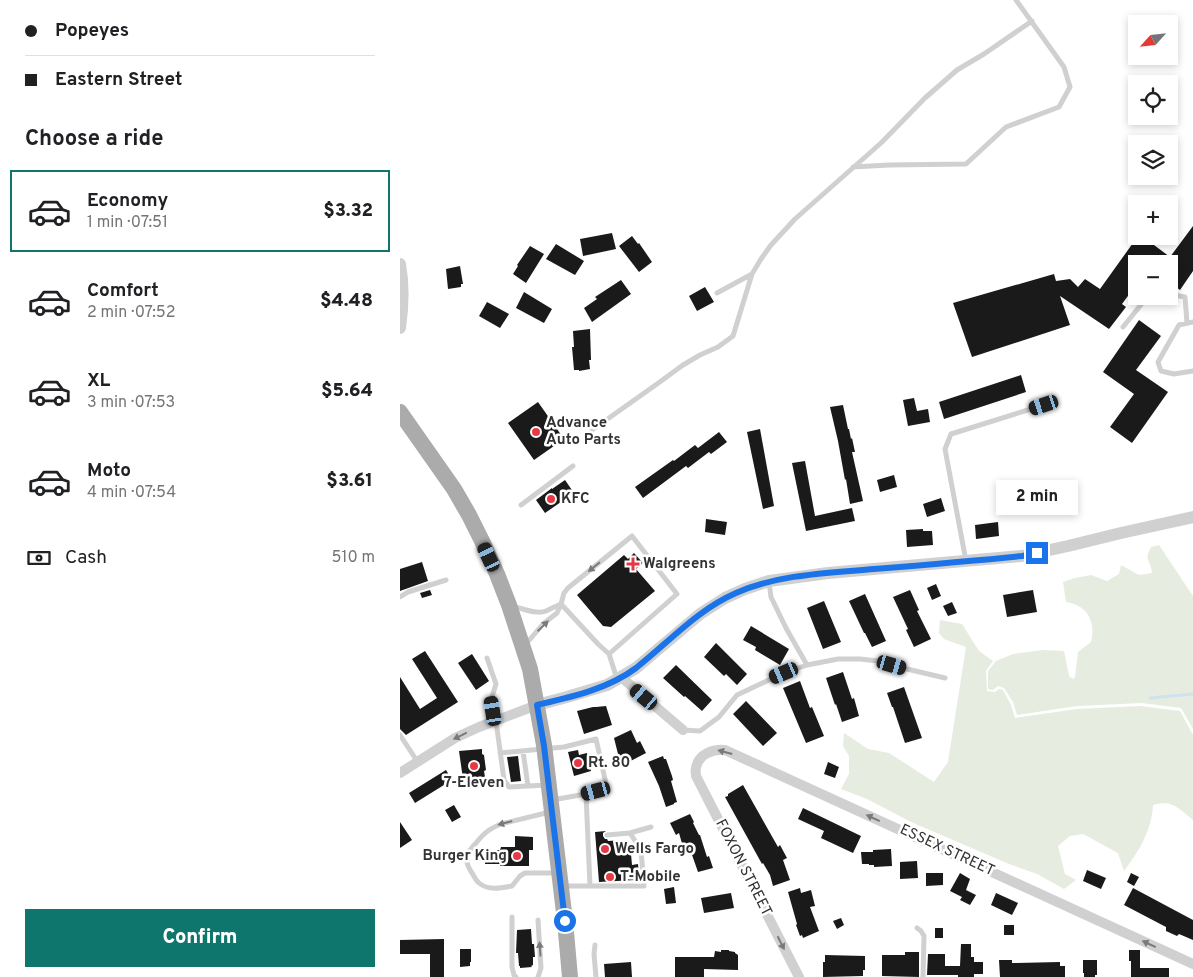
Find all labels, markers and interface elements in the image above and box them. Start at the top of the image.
north arrow [1128,15,1178,65]
map controls [1128,15,1178,305]
text: Popeyes [55,19,129,43]
text: Eastern Street [55,68,183,92]
button: locate [1128,75,1178,125]
text: Choose a ride [25,126,163,153]
button: layers [1128,135,1178,185]
icon: car [27,189,72,234]
text: Economy [87,189,168,213]
button: + [1128,195,1178,245]
text: $3.32 [323,199,373,223]
text: 1 min · 07:51 [87,213,168,233]
button: − [1128,255,1178,305]
icon: car [27,279,72,324]
text: Comfort [87,279,159,303]
text: $4.48 [320,289,373,313]
text: 2 min · 07:52 [87,303,175,323]
icon: car [27,369,72,414]
text: XL [87,369,110,393]
text: $5.64 [321,379,373,403]
text: 3 min · 07:53 [87,393,175,413]
car [1027,393,1060,417]
place label: Advance Auto Parts [546,414,621,450]
marker: Advance Auto Parts [530,426,542,438]
icon: car [27,459,72,504]
text: Moto [87,459,131,483]
text: $3.61 [326,469,373,493]
callout: 2 min [996,480,1078,516]
text: 4 min · 07:54 [87,483,176,503]
text: 2 min [1016,487,1058,507]
place label: KFC [561,490,590,509]
marker: KFC [545,493,557,505]
car [475,540,502,574]
route end [1026,542,1048,564]
icon: cash [25,544,53,572]
text: Cash [65,546,107,570]
text: 510 m [332,548,375,568]
place label: Walgreens [643,555,716,574]
marker: Walgreens [627,558,639,570]
one-way arrow [587,562,601,572]
one-way arrow [536,620,548,632]
car [875,654,908,676]
car [767,660,800,686]
car [627,682,660,712]
car [483,695,502,727]
one-way arrow [453,732,467,740]
one-way arrow [718,748,733,756]
place label: Rt. 80 [588,754,630,773]
marker: Rt. 80 [572,757,584,769]
marker: 7-Eleven [468,760,480,772]
place label: 7-Eleven [444,774,504,793]
car [579,780,612,802]
one-way arrow [866,814,881,822]
street label: FOXON STREET [710,816,776,920]
one-way arrow [498,820,513,828]
street label: ESSEX STREET [897,821,997,881]
place label: Wells Fargo [615,840,694,859]
marker: Wells Fargo [599,843,611,855]
place label: Burger King [422,847,507,866]
marker: Burger King [511,850,523,862]
place label: T-Mobile [620,868,681,887]
marker: T-Mobile [604,871,616,883]
button: Confirm [25,909,375,967]
route start [554,910,576,932]
one-way arrow [777,936,785,950]
one-way arrow [1142,939,1156,947]
one-way arrow [536,941,544,957]

